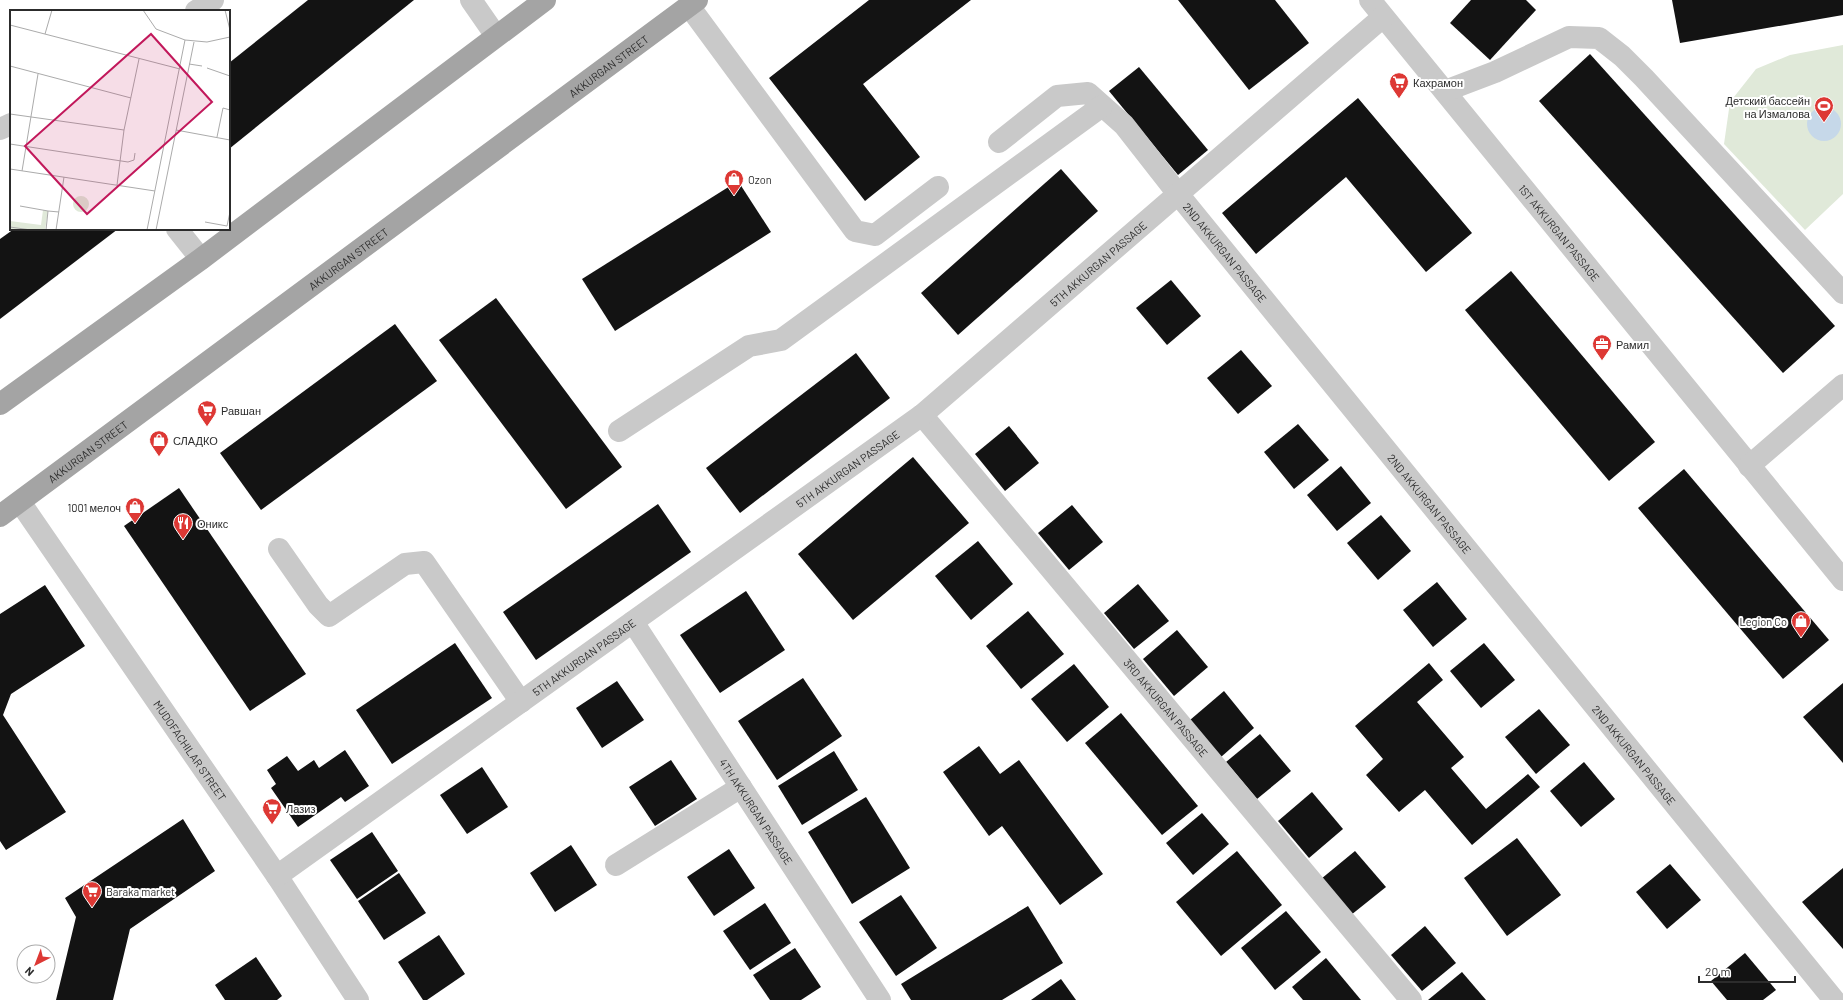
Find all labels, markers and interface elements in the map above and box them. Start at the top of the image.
inset map [10,10,230,230]
street label: AKKURGAN STREET [566,32,651,99]
supermarket icon: Кахрамон [1388,71,1410,99]
place label: Кахрамон [1413,76,1463,89]
place label: Детский бассейн на Измалова [1726,94,1811,120]
sports icon: Детский бассейн на Измалова [1813,95,1835,123]
shop icon: Ozon [723,168,745,196]
place label: Ozon [748,173,772,186]
street label: 1ST AKKURGAN PASSAGE [1516,181,1603,284]
street label: 2ND AKKURGAN PASSAGE [1181,200,1270,305]
street label: 5TH AKKURGAN PASSAGE [1047,218,1149,309]
street label: AKKURGAN STREET [306,225,390,292]
office icon: Рамил [1591,333,1613,361]
place label: Рамил [1616,338,1649,351]
supermarket icon: Равшан [196,399,218,427]
place label: Равшан [221,404,261,417]
street label: AKKURGAN STREET [45,417,130,485]
street label: 5TH AKKURGAN PASSAGE [793,427,902,510]
shop icon: СЛАДКО [148,429,170,457]
place label: СЛАДКО [173,434,218,447]
street label: 2ND AKKURGAN PASSAGE [1385,451,1475,556]
shop icon: 1001 мелоч [124,496,146,524]
place label: 1001 мелоч [68,501,121,514]
restaurant icon: Оникс [172,512,194,540]
place label: Оникс [197,517,229,530]
shop icon: Legion Co [1790,610,1812,638]
street label: 5TH AKKURGAN PASSAGE [530,615,638,698]
place label: Legion Co [1739,615,1787,628]
street label: 3RD AKKURGAN PASSAGE [1122,656,1211,759]
street label: MUDOFACHILAR STREET [151,697,229,803]
street label: 2ND AKKURGAN PASSAGE [1590,702,1679,808]
street label: 4TH AKKURGAN PASSAGE [717,756,796,867]
supermarket icon: Лазиз [261,797,283,825]
place label: Лазиз [286,802,315,815]
supermarket icon: Baraka market [81,880,103,908]
place label: Baraka market [106,885,175,898]
north arrow [16,944,56,984]
scale bar [1699,958,1795,984]
text: 20 m [1705,964,1731,978]
text: N [22,965,36,979]

